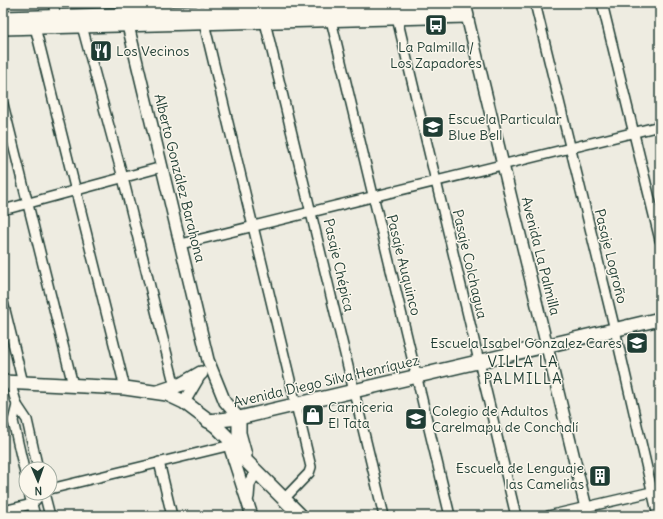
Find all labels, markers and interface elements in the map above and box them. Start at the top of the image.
bus stop icon: La Palmilla / Los Zapadores [423,12,449,38]
restaurant icon: Los Vecinos [88,38,114,64]
place label: La Palmilla / Los Zapadores [390,38,482,72]
place label: Los Vecinos [116,42,189,60]
street label: Alberto González Barahona [150,92,210,264]
place label: Escuela Particular Blue Bell [448,110,562,144]
school or university icon: Escuela Particular Blue Bell [420,114,446,140]
street label: Avenida La Palmilla [518,195,564,317]
street label: Pasaje Logroño [591,207,631,305]
street label: Pasaje Colchagua [449,208,491,320]
street label: Pasaje Auquinco [383,213,425,318]
street label: Pasaje Chépica [319,216,359,314]
school or university icon: Escuela Isabel Gonzalez Cares [624,330,650,356]
place label: Escuela Isabel Gonzalez Cares [430,334,622,352]
street label: Avenida Diego Silva Henríquez [231,351,421,411]
district label: VILLA LA PALMILLA [483,352,563,388]
place label: Carniceria El Tata [328,398,393,432]
shop icon: Carniceria El Tata [300,402,326,428]
place label: Colegio de Adultos Carelmapu de Conchalí [432,402,578,436]
school or university icon: Colegio de Adultos Carelmapu de Conchalí [403,406,429,432]
place label: Escuela de Lenguaje las Camelias [456,459,584,493]
north arrow [18,461,58,501]
building icon: Escuela de Lenguaje las Camelias [587,463,613,489]
text: N [34,484,42,498]

